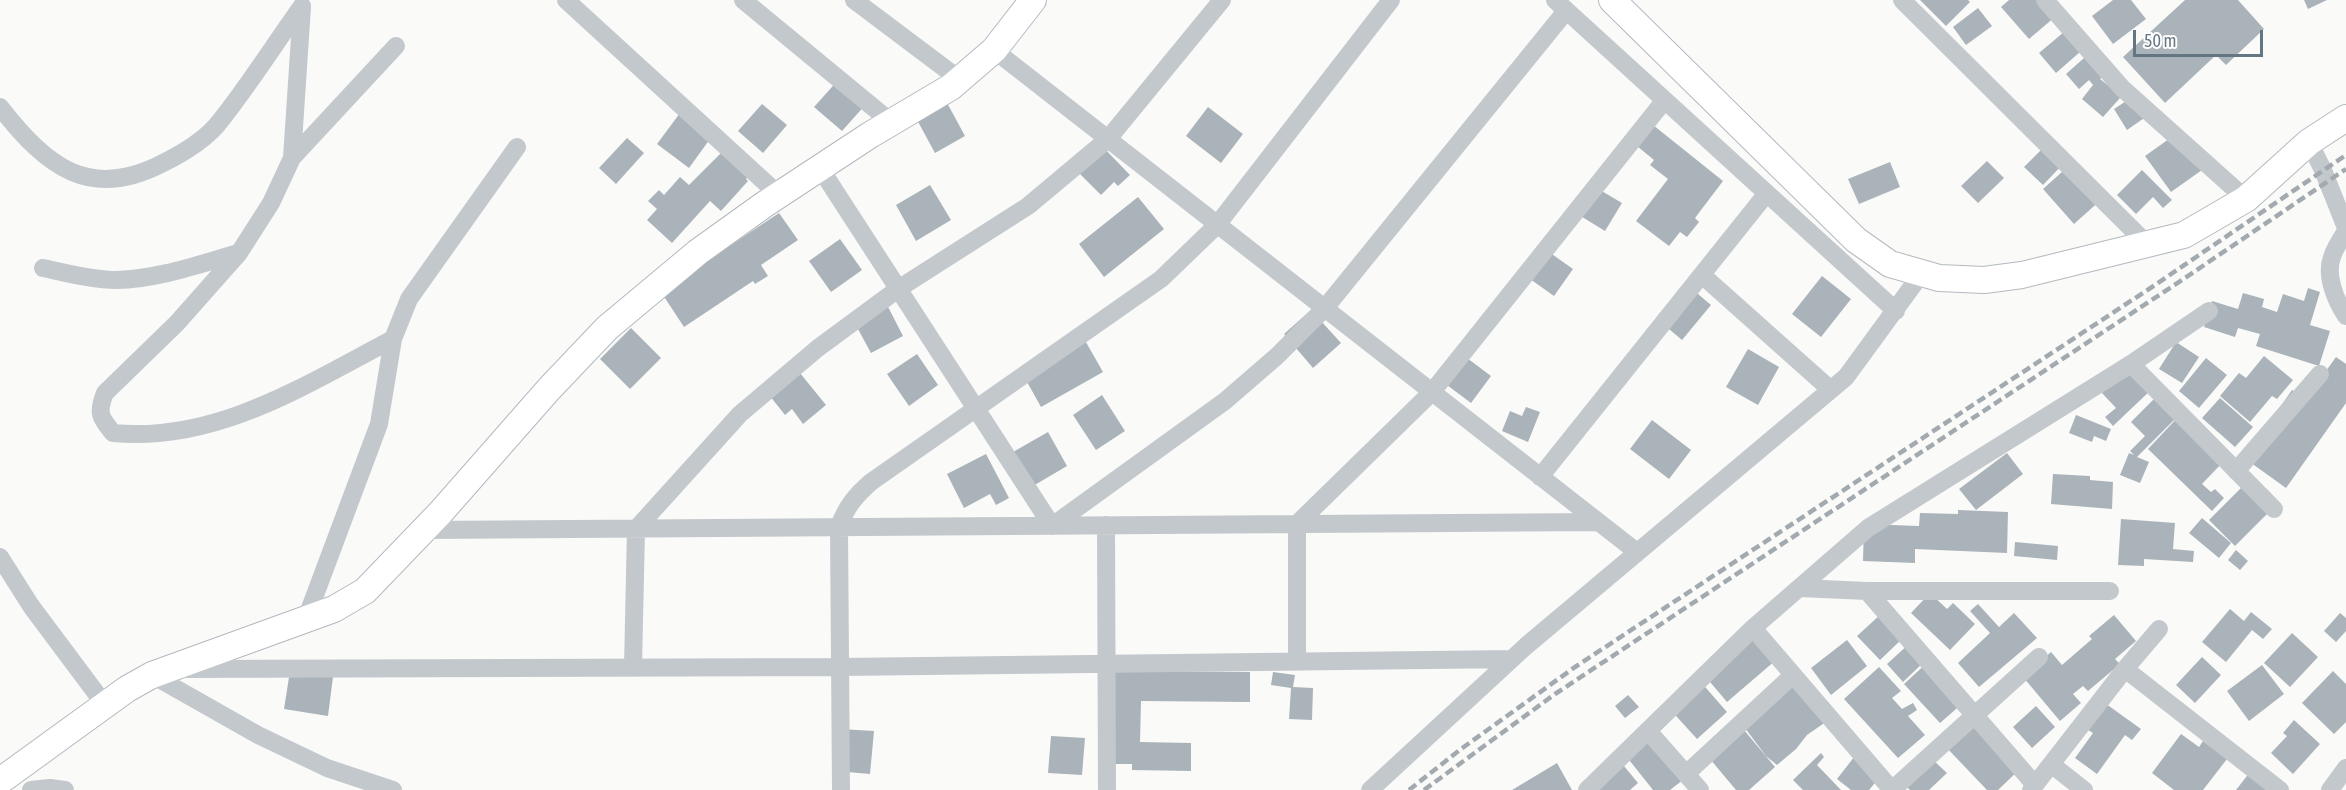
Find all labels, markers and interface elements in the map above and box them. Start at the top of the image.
scale bar [2136,18,2266,56]
text: 50 m [2144,30,2176,51]

